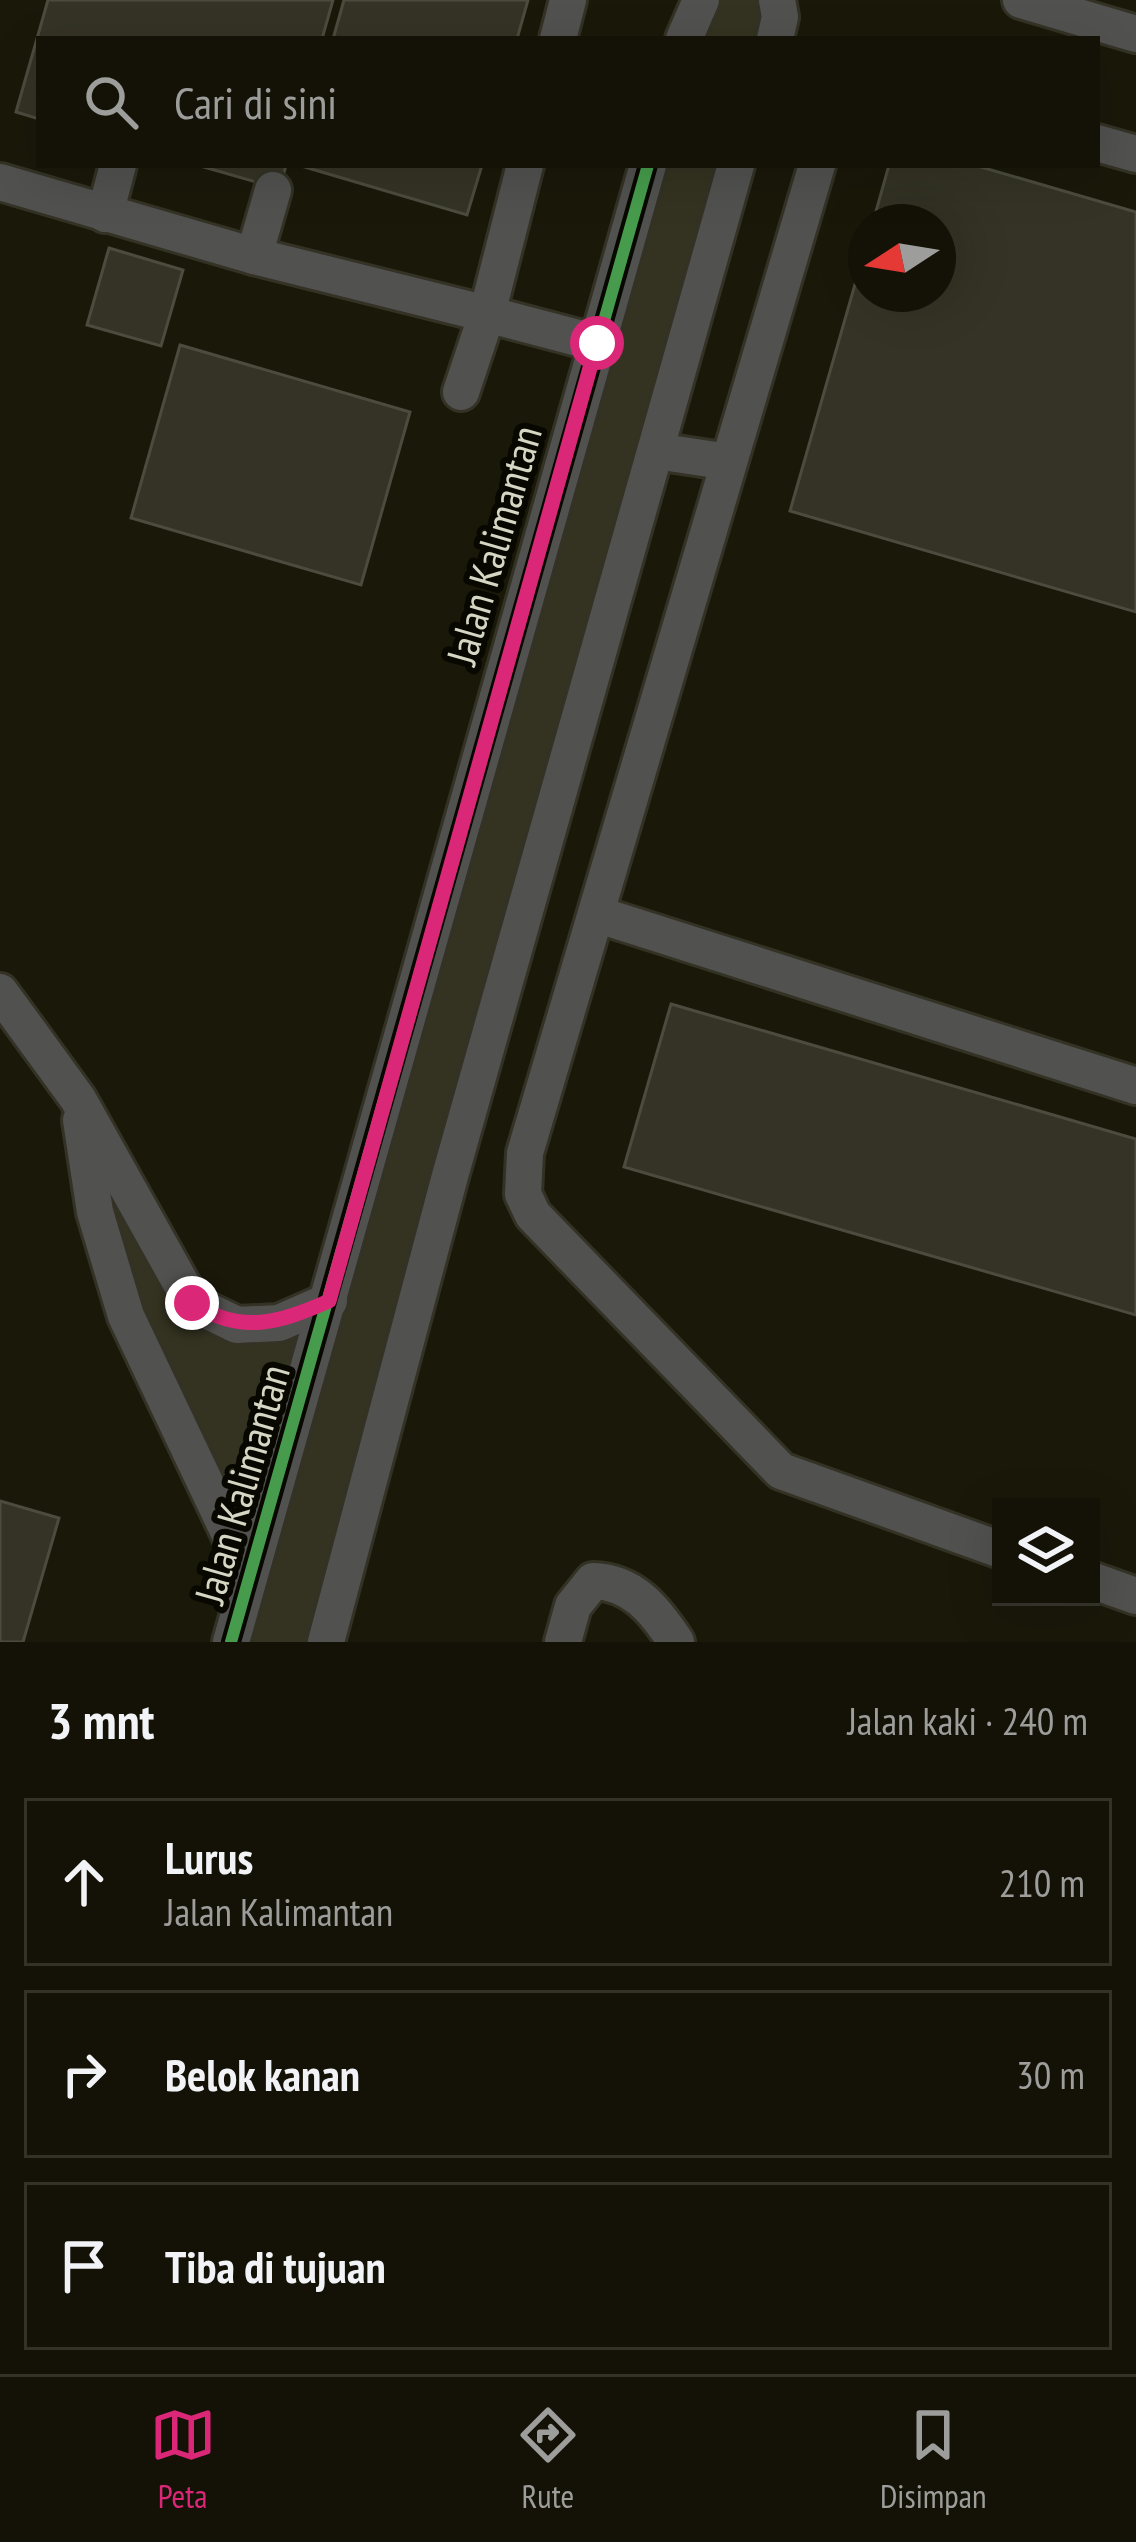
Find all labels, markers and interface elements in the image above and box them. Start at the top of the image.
search box [36,36,1100,168]
icon: search [78,69,144,135]
text: Cari di sini [174,73,337,131]
north arrow [848,204,956,312]
route start [570,316,624,370]
street label: Jalan Kalimantan [433,419,554,672]
route end [165,1276,219,1330]
street label: Jalan Kalimantan [181,1358,302,1611]
map controls [992,1498,1100,1606]
button: layers [992,1498,1100,1606]
text: 3 mnt [48,1687,154,1753]
text: Jalan kaki · 240 m [847,1695,1088,1746]
text: Lurus [165,1828,253,1886]
icon: ahead [51,1849,117,1915]
text: 210 m [999,1857,1085,1908]
text: Jalan Kalimantan [165,1886,393,1937]
icon: right [51,2041,117,2107]
text: Belok kanan [165,2045,360,2103]
text: 30 m [1016,2049,1085,2100]
icon: arrive [51,2233,117,2299]
text: Tiba di tujuan [165,2237,386,2295]
tab: Peta [150,2402,216,2517]
tab: Rute [515,2402,581,2517]
tab: Disimpan [880,2402,986,2517]

